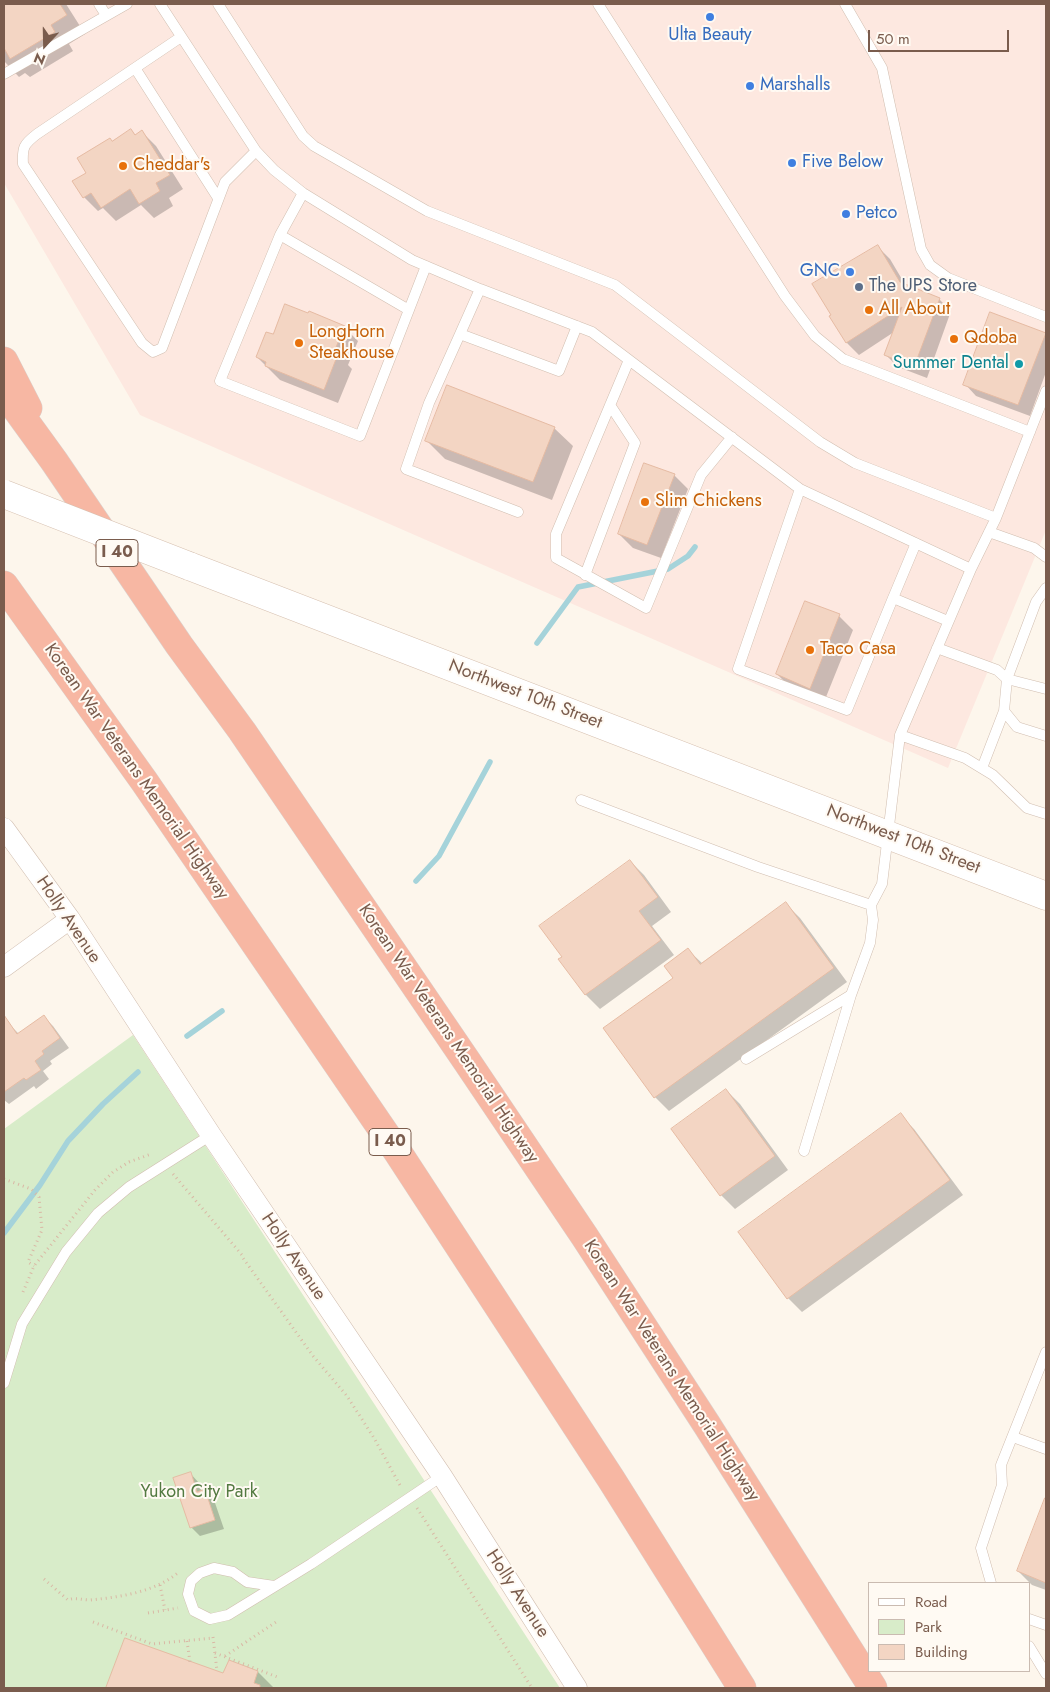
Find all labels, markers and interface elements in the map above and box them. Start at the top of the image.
marker: Ulta Beauty [704,11,716,23]
north arrow [20,20,70,70]
scale bar [870,20,1011,52]
place label: Ulta Beauty [668,25,752,47]
text: 50 m [876,28,910,50]
text: N [31,48,48,70]
place label: Marshalls [760,75,830,97]
marker: Marshalls [744,80,756,92]
place label: Five Below [802,152,883,174]
place label: Cheddar's [133,155,210,177]
marker: Five Below [786,157,798,169]
marker: Cheddar's [117,160,129,172]
place label: Petco [856,203,897,225]
marker: Petco [840,208,852,220]
place label: GNC [800,261,840,283]
marker: GNC [844,266,856,278]
place label: The UPS Store [869,276,977,298]
marker: The UPS Store [853,281,865,293]
place label: All About [879,299,950,321]
marker: All About [863,304,875,316]
place label: LongHorn Steakhouse [309,322,394,364]
place label: Qdoba [964,328,1017,350]
marker: Qdoba [948,333,960,345]
marker: LongHorn Steakhouse [293,337,305,349]
place label: Summer Dental [893,353,1009,375]
marker: Summer Dental [1013,358,1025,370]
place label: Slim Chickens [655,491,762,513]
marker: Slim Chickens [639,496,651,508]
road number: I 40 [96,540,138,566]
place label: Taco Casa [820,639,896,661]
street label: Korean War Veterans Memorial Highway [39,640,233,904]
marker: Taco Casa [804,644,816,656]
street label: Northwest 10th Street [445,656,605,734]
street label: Northwest 10th Street [823,801,983,879]
street label: Holly Avenue [31,872,105,968]
street label: Korean War Veterans Memorial Highway [353,901,543,1167]
road number: I 40 [369,1128,411,1156]
street label: Holly Avenue [256,1209,330,1305]
street label: Korean War Veterans Memorial Highway [578,1236,764,1506]
park label: Yukon City Park [140,1482,258,1504]
street label: Holly Avenue [481,1546,553,1642]
legend [868,1582,1030,1672]
text: Road [915,1591,947,1613]
text: Park [915,1616,942,1638]
text: Building [915,1641,967,1663]

